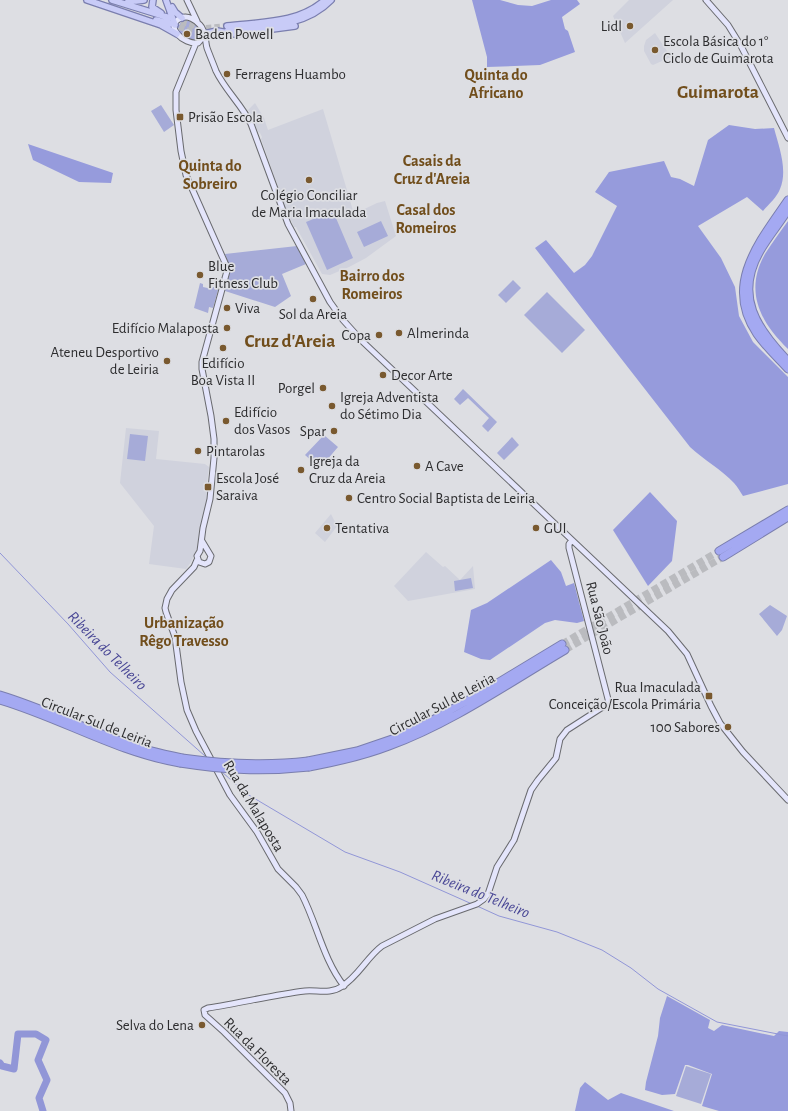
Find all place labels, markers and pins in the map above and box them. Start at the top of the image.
place label: Lidl [601,19,622,34]
marker: Lidl [625,21,635,31]
place label: Baden Powell [195,27,273,42]
marker: Baden Powell [182,29,192,39]
place label: Escola Básica do 1° Ciclo de Guimarota [663,34,774,66]
marker: Escola Básica do 1° Ciclo de Guimarota [650,45,660,55]
place label: Ferragens Huambo [235,67,346,82]
marker: Ferragens Huambo [222,69,232,79]
place label: Prisão Escola [188,110,263,125]
marker: Prisão Escola [175,112,185,122]
marker: Colégio Conciliar de Maria Imaculada [304,175,314,185]
place label: Colégio Conciliar de Maria Imaculada [251,188,367,220]
place label: Blue Fitness Club [208,259,278,291]
marker: Blue Fitness Club [195,270,205,280]
marker: Sol da Areia [308,294,318,304]
place label: Viva [235,301,260,316]
marker: Viva [222,303,232,313]
place label: Sol da Areia [279,307,347,322]
place label: Edifício Malaposta [112,321,219,336]
marker: Edifício Malaposta [222,323,232,333]
place label: Almerinda [407,326,469,341]
place label: Copa [342,328,371,343]
marker: Almerinda [394,328,404,338]
marker: Copa [374,330,384,340]
marker: Edifício Boa Vista II [218,343,228,353]
place label: Ateneu Desportivo de Leiria [51,345,159,377]
marker: Ateneu Desportivo de Leiria [162,356,172,366]
place label: Edifício Boa Vista II [191,356,255,388]
place label: Decor Arte [391,368,453,383]
marker: Decor Arte [378,370,388,380]
place label: Porgel [278,381,315,396]
marker: Porgel [318,383,328,393]
place label: Igreja Adventista do Sétimo Dia [340,390,439,422]
marker: Igreja Adventista do Sétimo Dia [327,401,337,411]
place label: Edifício dos Vasos [234,405,290,437]
marker: Edifício dos Vasos [221,416,231,426]
place label: Spar [300,424,326,439]
marker: Spar [329,426,339,436]
place label: Pintarolas [206,444,265,459]
marker: Pintarolas [193,446,203,456]
place label: Igreja da Cruz da Areia [309,454,386,486]
place label: A Cave [425,459,464,474]
marker: A Cave [412,461,422,471]
marker: Igreja da Cruz da Areia [296,465,306,475]
place label: Escola José Saraiva [216,471,279,503]
marker: Escola José Saraiva [203,482,213,492]
place label: Centro Social Baptista de Leiria [357,491,535,506]
marker: Centro Social Baptista de Leiria [344,493,354,503]
place label: Tentativa [335,521,389,536]
place label: GUI [544,521,566,536]
marker: Tentativa [322,523,332,533]
marker: GUI [531,523,541,533]
place label: Rua Imaculada Conceição/Escola Primária [549,680,701,712]
marker: Rua Imaculada Conceição/Escola Primária [704,691,714,701]
place label: 100 Sabores [651,720,720,735]
marker: 100 Sabores [723,722,733,732]
place label: Selva do Lena [116,1018,194,1033]
marker: Selva do Lena [197,1020,207,1030]

